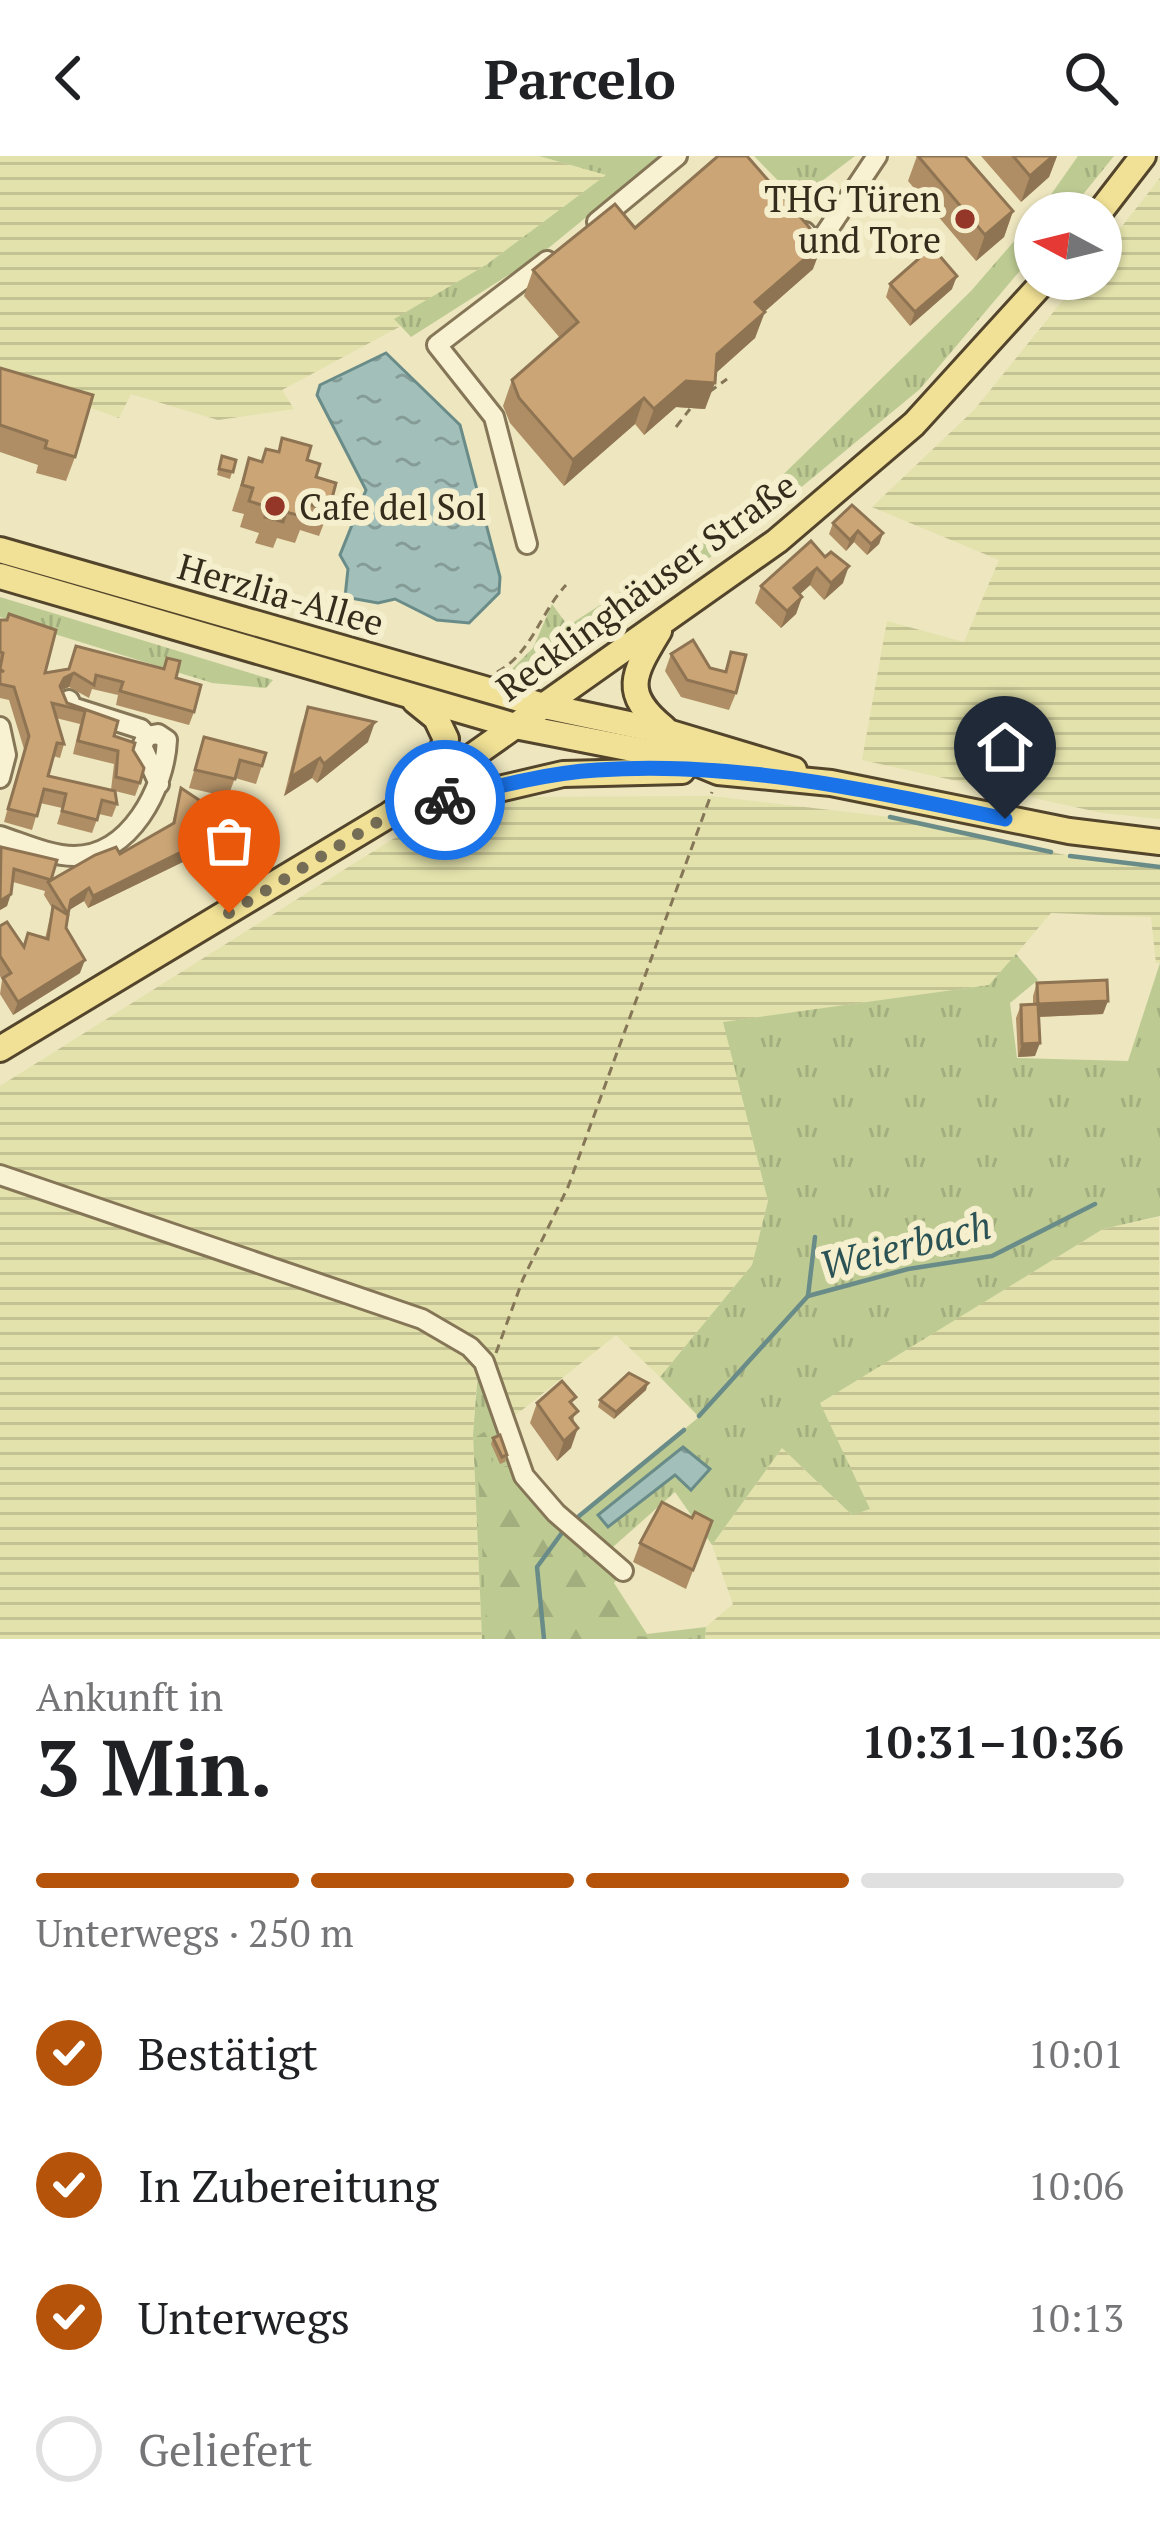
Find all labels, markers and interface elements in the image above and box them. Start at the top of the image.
text: Parcelo [484,43,676,114]
icon: back [36,45,102,111]
icon: search [1058,45,1124,111]
place label: THG Türen und Tore [764,175,941,263]
north arrow [1014,192,1122,300]
map controls [1014,192,1122,300]
marker: THG Türen und Tore [952,206,978,232]
street label: Recklinghäuser Straße [487,461,805,711]
place label: Cafe del Sol [299,483,487,530]
marker: Cafe del Sol [262,493,288,519]
street label: Herzlia-Allee [173,542,389,646]
pin [954,696,1056,819]
icon: home [972,714,1038,780]
courier [385,740,505,860]
icon: bike [412,767,478,833]
pin [178,790,280,913]
icon: bag [196,808,262,874]
water label: Weierbach [814,1198,996,1290]
text: Ankunft in [36,1670,223,1722]
text: 10:31–10:36 [862,1711,1124,1771]
text: 3 Min. [36,1715,273,1818]
text: Unterwegs · 250 m [36,1906,354,1958]
icon: check [36,2020,102,2086]
text: Bestätigt [138,2023,318,2083]
text: 10:01 [1028,2027,1124,2079]
icon: check [36,2152,102,2218]
text: In Zubereitung [138,2155,438,2215]
text: 10:06 [1028,2159,1124,2211]
icon: check [36,2284,102,2350]
text: Unterwegs [138,2287,350,2347]
text: 10:13 [1028,2291,1124,2343]
text: Geliefert [138,2419,313,2479]

